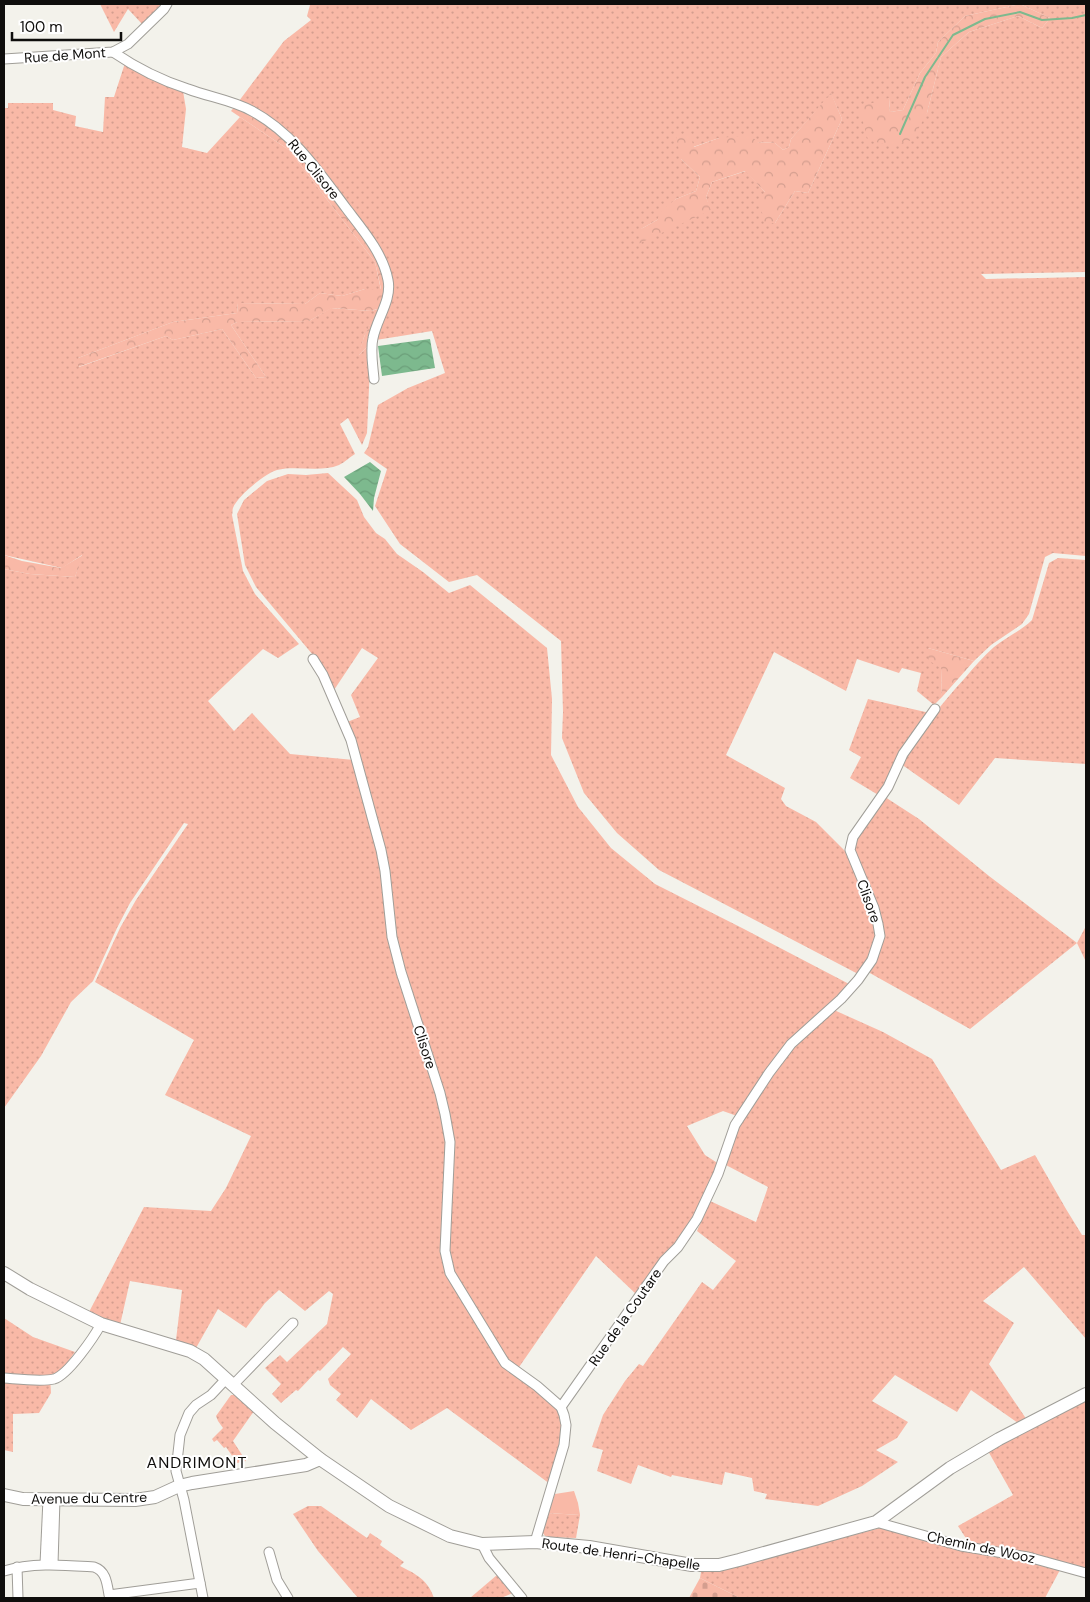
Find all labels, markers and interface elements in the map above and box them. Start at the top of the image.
scale bar [12,10,121,42]
text: 100 m [20,17,63,37]
street label: Rue de Mont [23,43,107,67]
street label: Rue Clisore [284,135,344,203]
street label: Clisore [853,877,885,925]
street label: Clisore [410,1023,440,1071]
street label: Rue de la Coutare [585,1265,665,1369]
district label: ANDRIMONT [147,1452,247,1473]
street label: Avenue du Centre [31,1488,147,1508]
street label: Chemin de Wooz [925,1527,1037,1567]
street label: Route de Henri-Chapelle [541,1534,701,1574]

